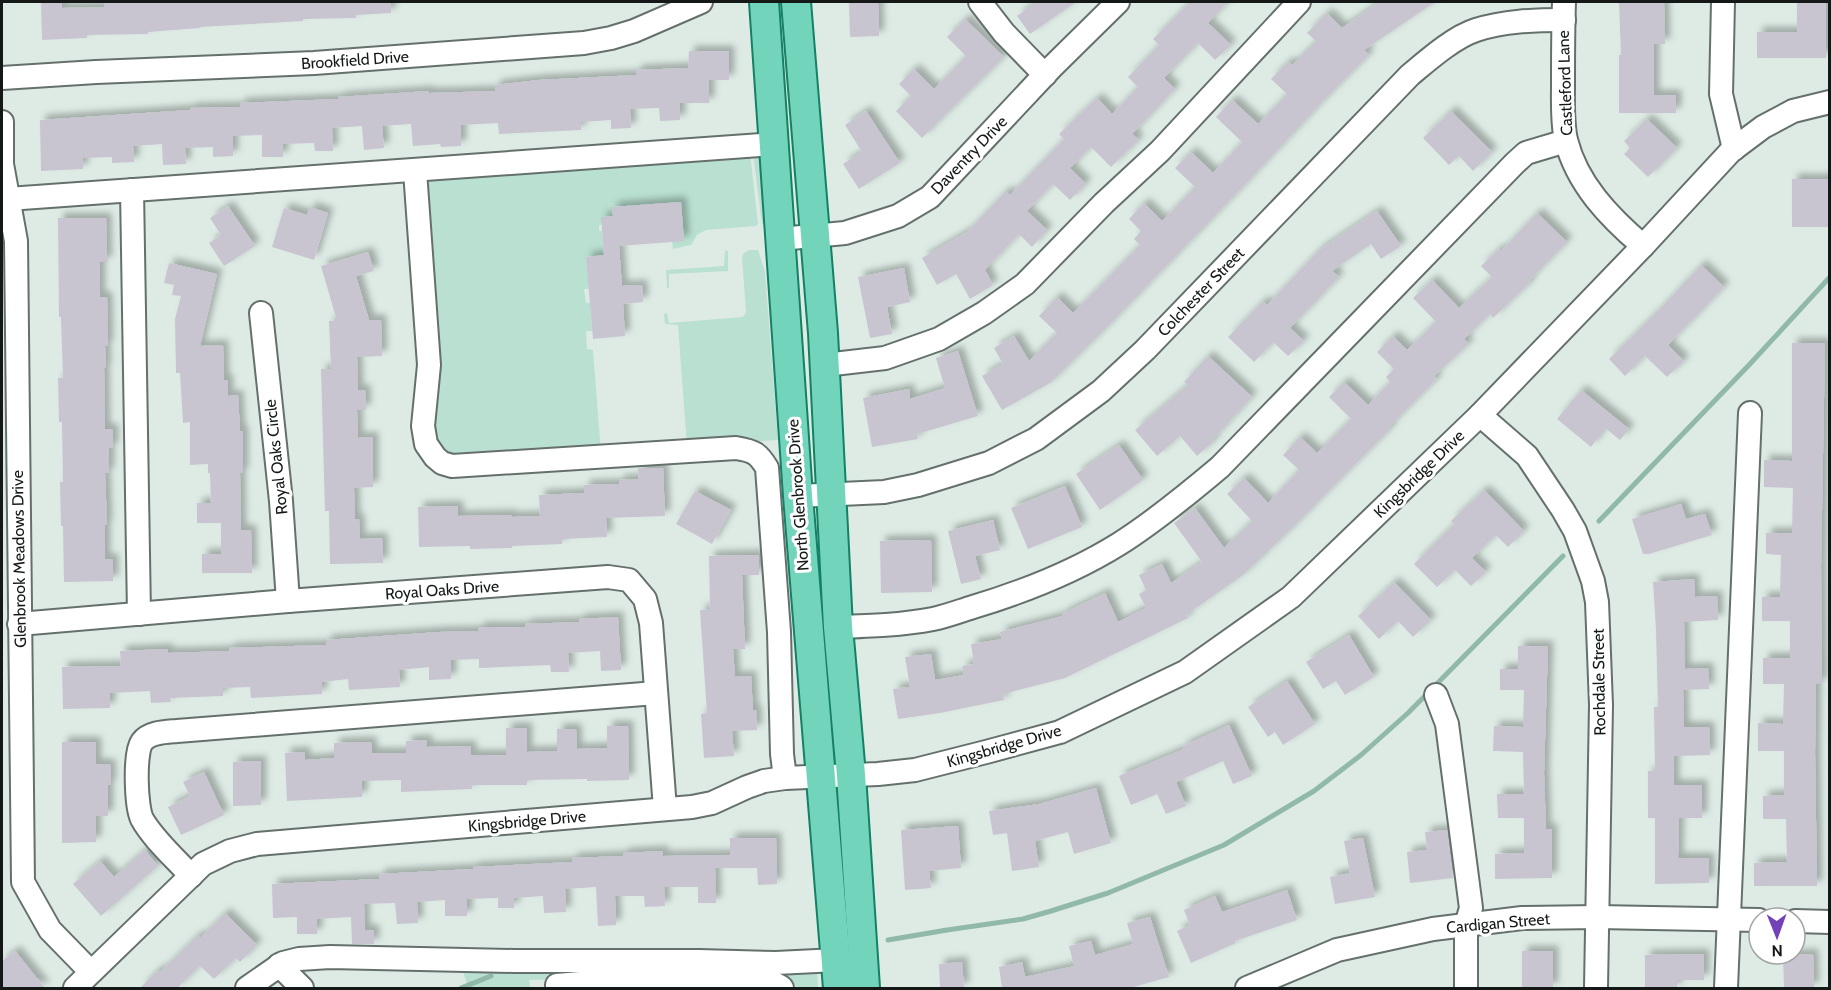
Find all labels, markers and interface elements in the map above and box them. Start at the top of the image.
street label: Castleford Lane [1554,30,1576,136]
street label: Brookfield Drive [300,47,410,73]
street label: Daventry Drive [927,112,1011,198]
street label: Colchester Street [1154,243,1249,340]
street label: Royal Oaks Circle [260,398,292,516]
street label: North Glenbrook Drive [783,419,813,571]
street label: Kingsbridge Drive [1370,426,1468,522]
street label: Glenbrook Meadows Drive [8,470,30,648]
street label: Royal Oaks Drive [384,577,500,603]
street label: Rochdale Street [1589,628,1609,736]
street label: Kingsbridge Drive [945,721,1063,771]
street label: Kingsbridge Drive [467,806,587,836]
north arrow [1747,906,1807,966]
street label: Cardigan Street [1445,909,1551,937]
text: N [1771,941,1783,960]

